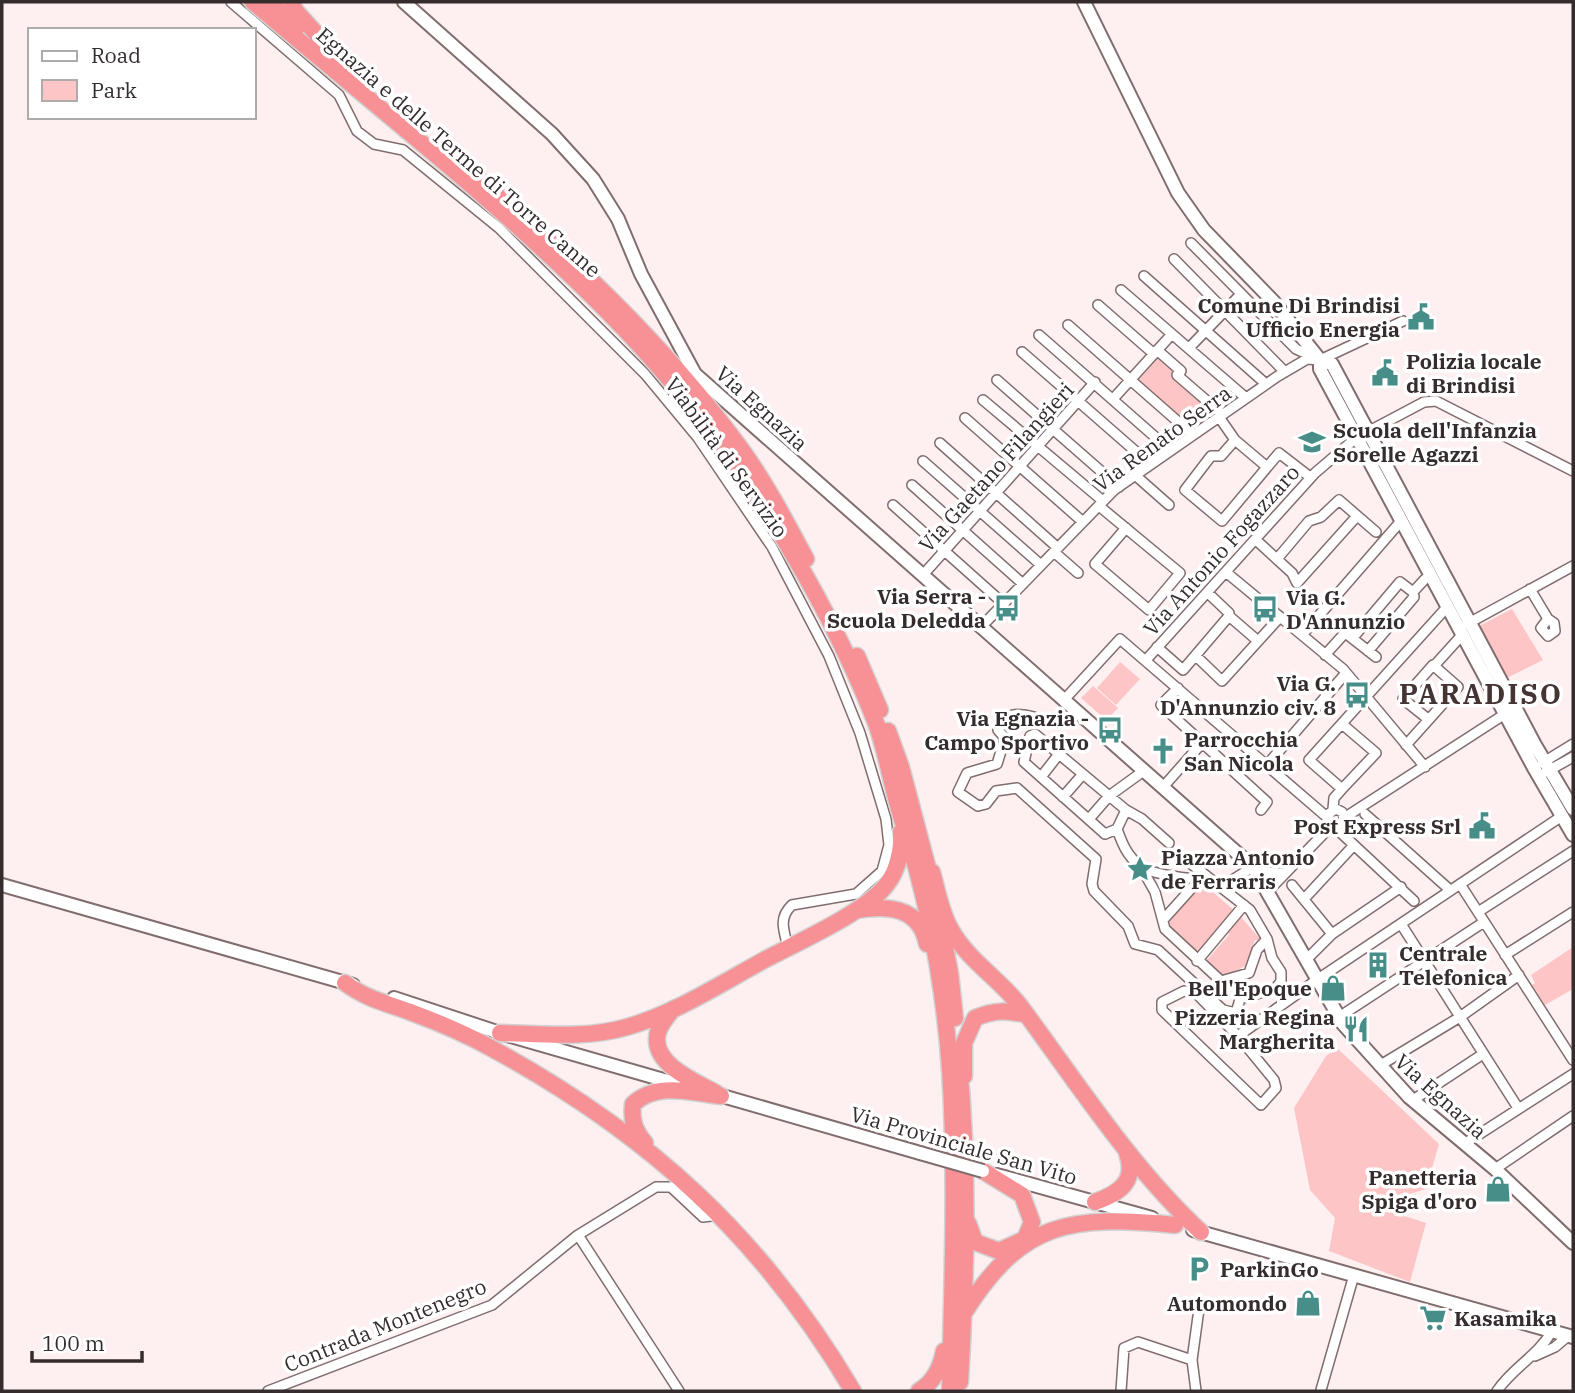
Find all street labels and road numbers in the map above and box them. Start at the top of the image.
street label: Egnazia e delle Terme di Torre Canne [311,21,607,283]
street label: Via Egnazia [710,359,814,457]
street label: Viabilità di Servizio [659,371,795,543]
street label: Via Gaetano Filangieri [912,376,1080,558]
street label: Via Renato Serra [1087,378,1237,498]
street label: Via Antonio Fogazzaro [1137,458,1305,642]
street label: Via Egnazia [1389,1047,1493,1145]
street label: Via Provinciale San Vito [847,1099,1081,1191]
street label: Contrada Montenegro [280,1272,490,1378]

